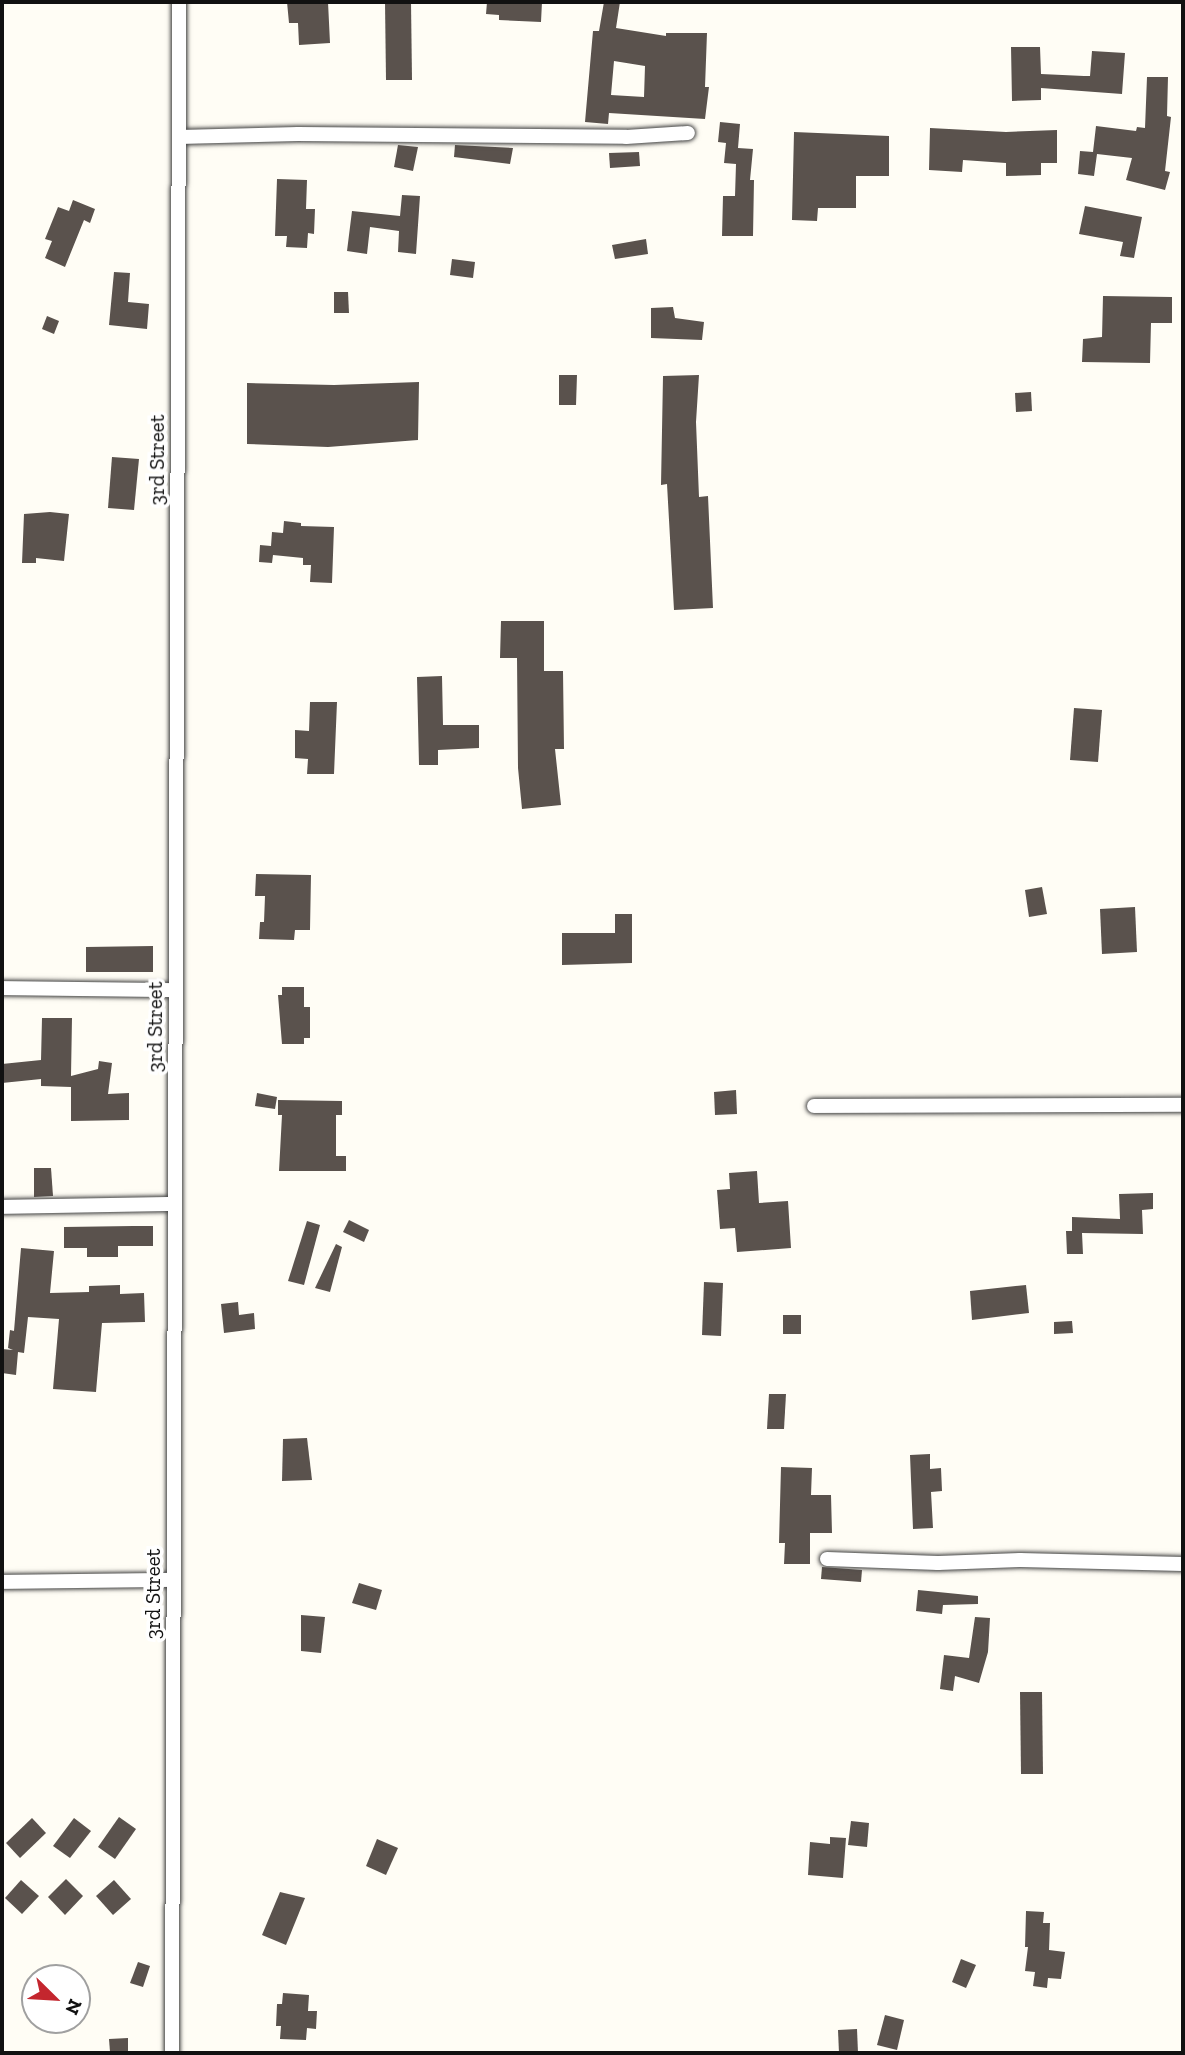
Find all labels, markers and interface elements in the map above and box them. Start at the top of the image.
street label: 3rd Street [144,415,170,505]
street label: 3rd Street [142,982,168,1072]
street label: 3rd Street [140,1549,166,1639]
north arrow [21,1964,91,2034]
text: N [60,1996,87,2018]

